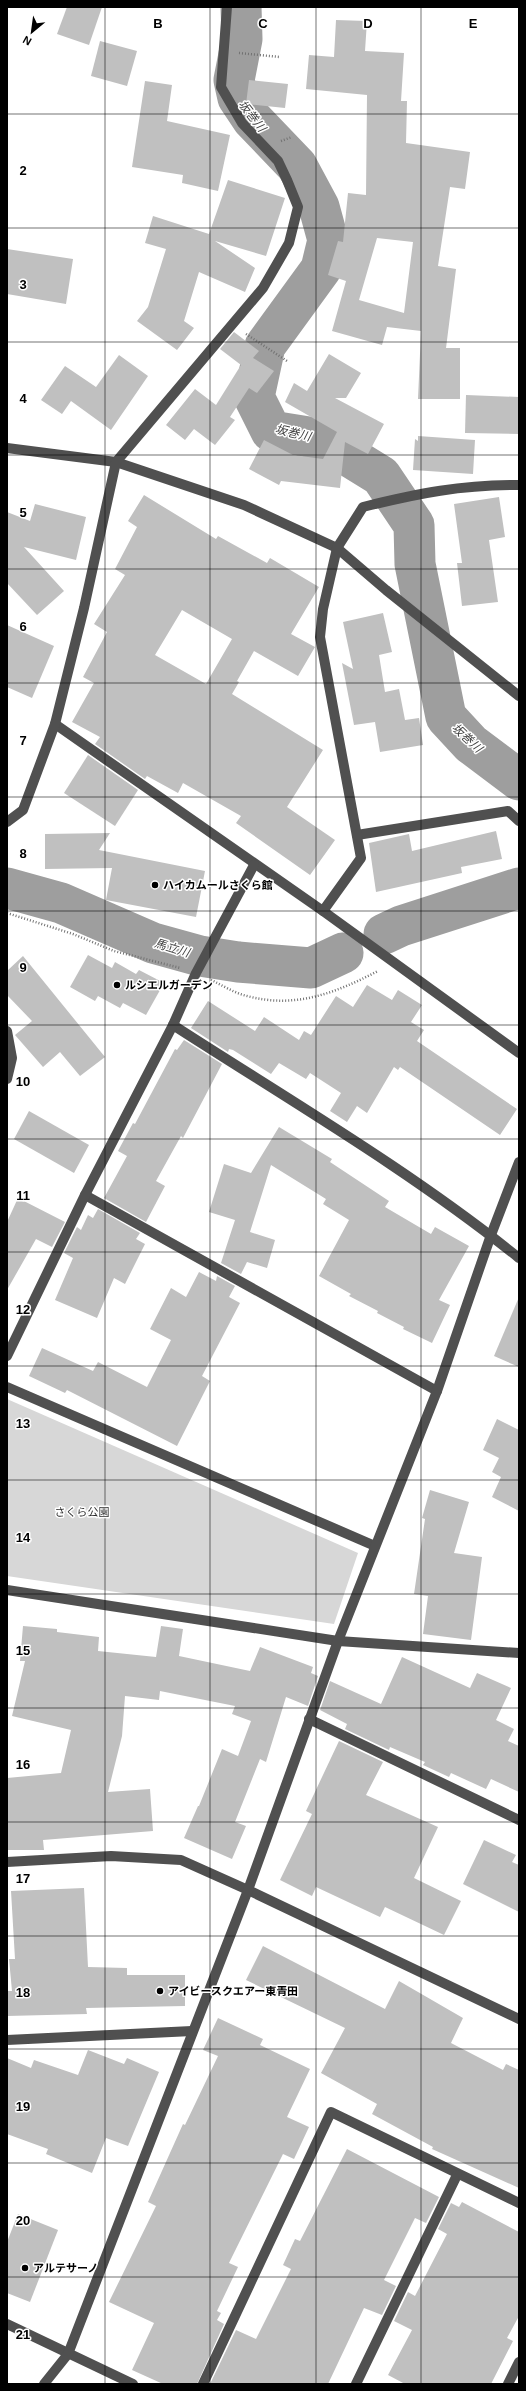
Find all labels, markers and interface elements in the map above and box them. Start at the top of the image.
north arrow [12,12,52,52]
text: B [153,16,163,31]
text: C [258,16,268,31]
text: D [363,16,373,31]
text: E [469,16,478,31]
text: N [21,34,34,48]
water label: 坂巻川 [235,98,270,136]
text: 2 [19,163,27,178]
text: 3 [19,277,27,292]
text: 4 [19,391,27,406]
water label: 坂巻川 [274,422,314,444]
text: 5 [19,505,27,520]
text: 6 [19,619,27,634]
water label: 坂巻川 [449,721,486,757]
text: 7 [19,733,27,748]
text: 8 [19,846,27,861]
place label: ハイカムールさくら館 [163,879,273,891]
marker: ハイカムールさくら館 [150,880,160,890]
water label: 馬立川 [153,936,193,961]
text: 9 [19,960,27,975]
place label: ルシエルガーデン [125,979,213,991]
marker: ルシエルガーデン [112,980,122,990]
text: 10 [16,1074,30,1089]
text: 11 [16,1188,30,1203]
text: 12 [16,1302,30,1317]
text: 13 [16,1416,30,1431]
park label: さくら公園 [55,1506,110,1518]
text: 14 [16,1530,31,1545]
text: 15 [16,1643,30,1658]
text: 16 [16,1757,30,1772]
text: 17 [16,1871,30,1886]
text: 18 [16,1985,30,2000]
place label: アイビースクエアー東青田 [168,1985,298,1997]
marker: アイビースクエアー東青田 [155,1986,165,1996]
text: 19 [16,2099,30,2114]
text: 20 [16,2213,30,2228]
place label: アルテサーノ [33,2262,98,2274]
marker: アルテサーノ [20,2263,30,2273]
text: 21 [16,2327,30,2342]

